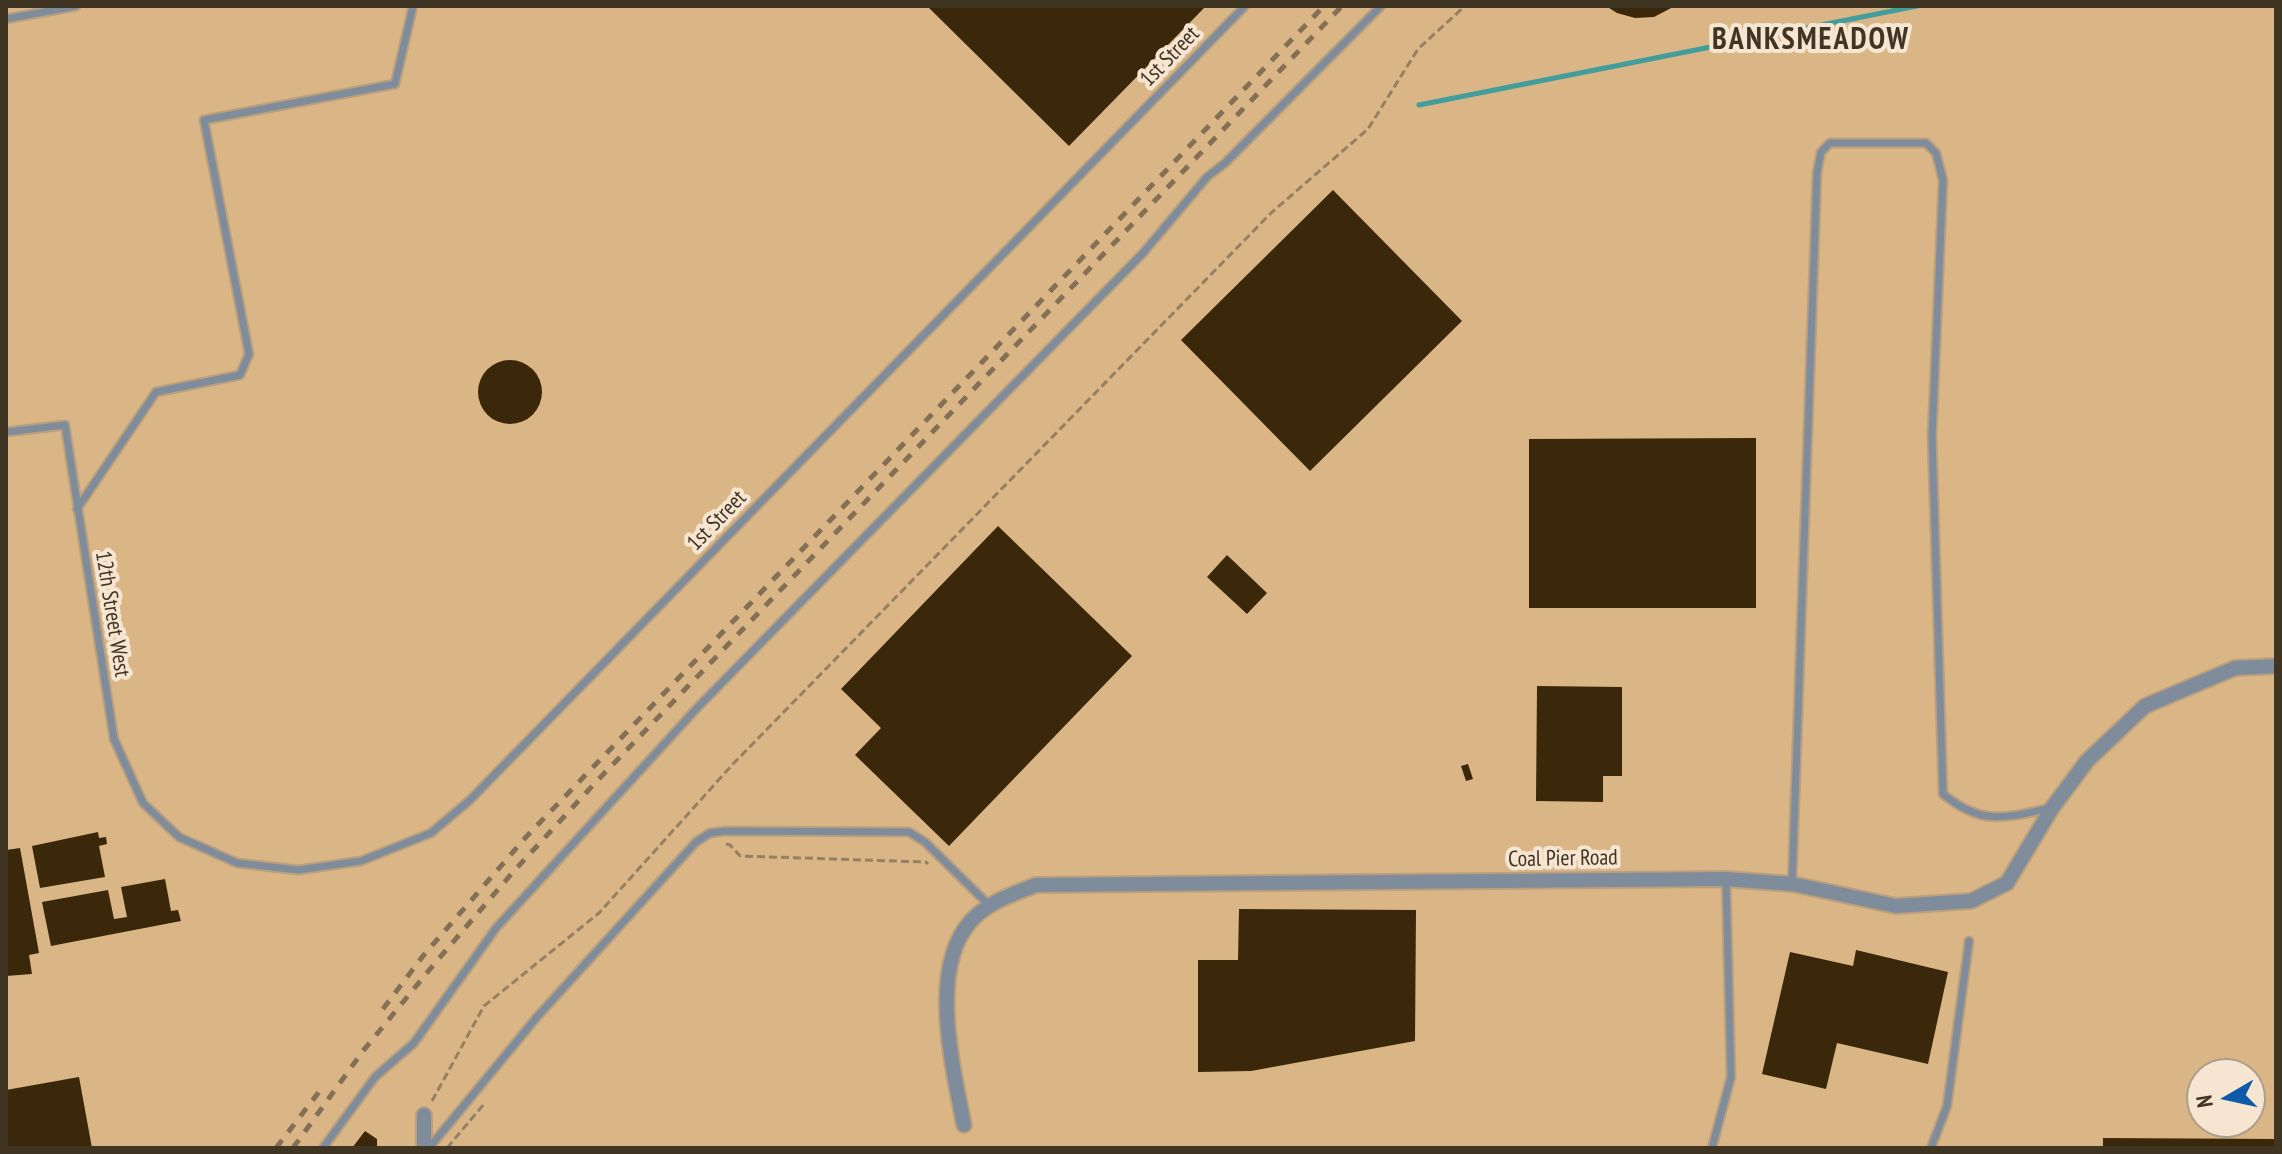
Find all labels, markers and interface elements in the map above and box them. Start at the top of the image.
street label: 1st Street [1135,21,1205,93]
district label: BANKSMEADOW [1712,22,1910,58]
street label: 1st Street [682,485,752,557]
street label: 12th Street West [89,549,135,679]
street label: Coal Pier Road [1508,845,1618,873]
north arrow [2186,1058,2266,1138]
text: N [2190,1093,2219,1110]

